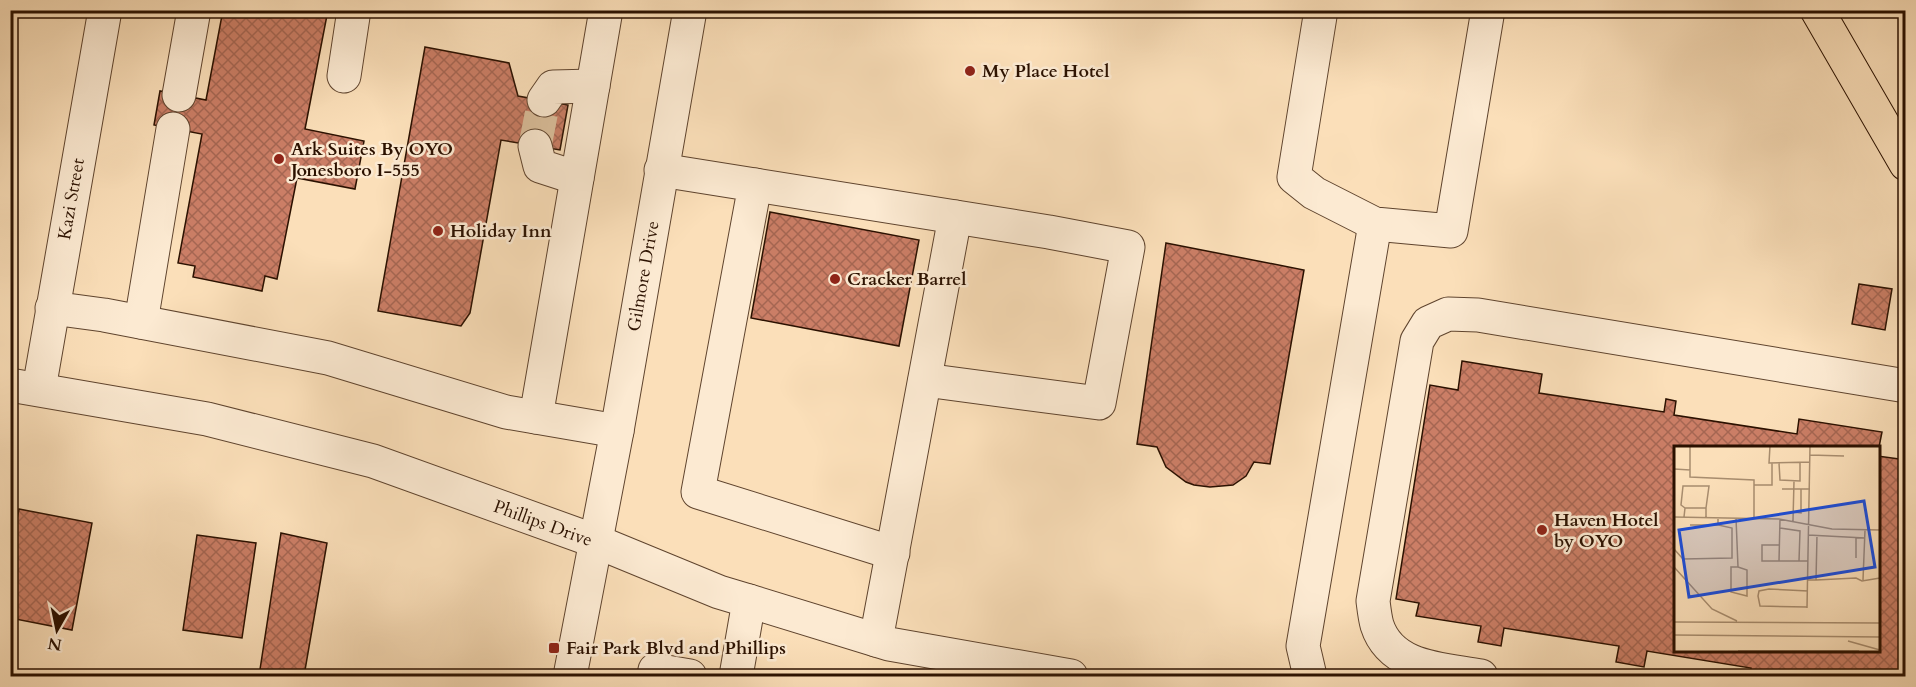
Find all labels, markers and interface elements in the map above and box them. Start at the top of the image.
place label: My Place Hotel [982,59,1109,84]
marker: My Place Hotel [963,64,977,78]
place label: Ark Suites By OYO Jonesboro I-555 [288,137,453,183]
marker: Ark Suites By OYO Jonesboro I-555 [272,152,286,166]
street label: Kazi Street [52,156,91,242]
place label: Holiday Inn [450,219,552,244]
street label: Gilmore Drive [621,219,666,333]
marker: Holiday Inn [431,224,445,238]
place label: Cracker Barrel [847,267,967,292]
marker: Cracker Barrel [828,272,842,286]
inset map [1674,446,1880,651]
street label: Phillips Drive [490,494,596,553]
place label: Haven Hotel by OYO [1554,508,1659,554]
marker: Haven Hotel by OYO [1535,523,1549,537]
north arrow [27,600,87,660]
text: N [46,632,63,656]
place label: Fair Park Blvd and Phillips [566,636,786,661]
marker: Fair Park Blvd and Phillips [547,641,561,655]

